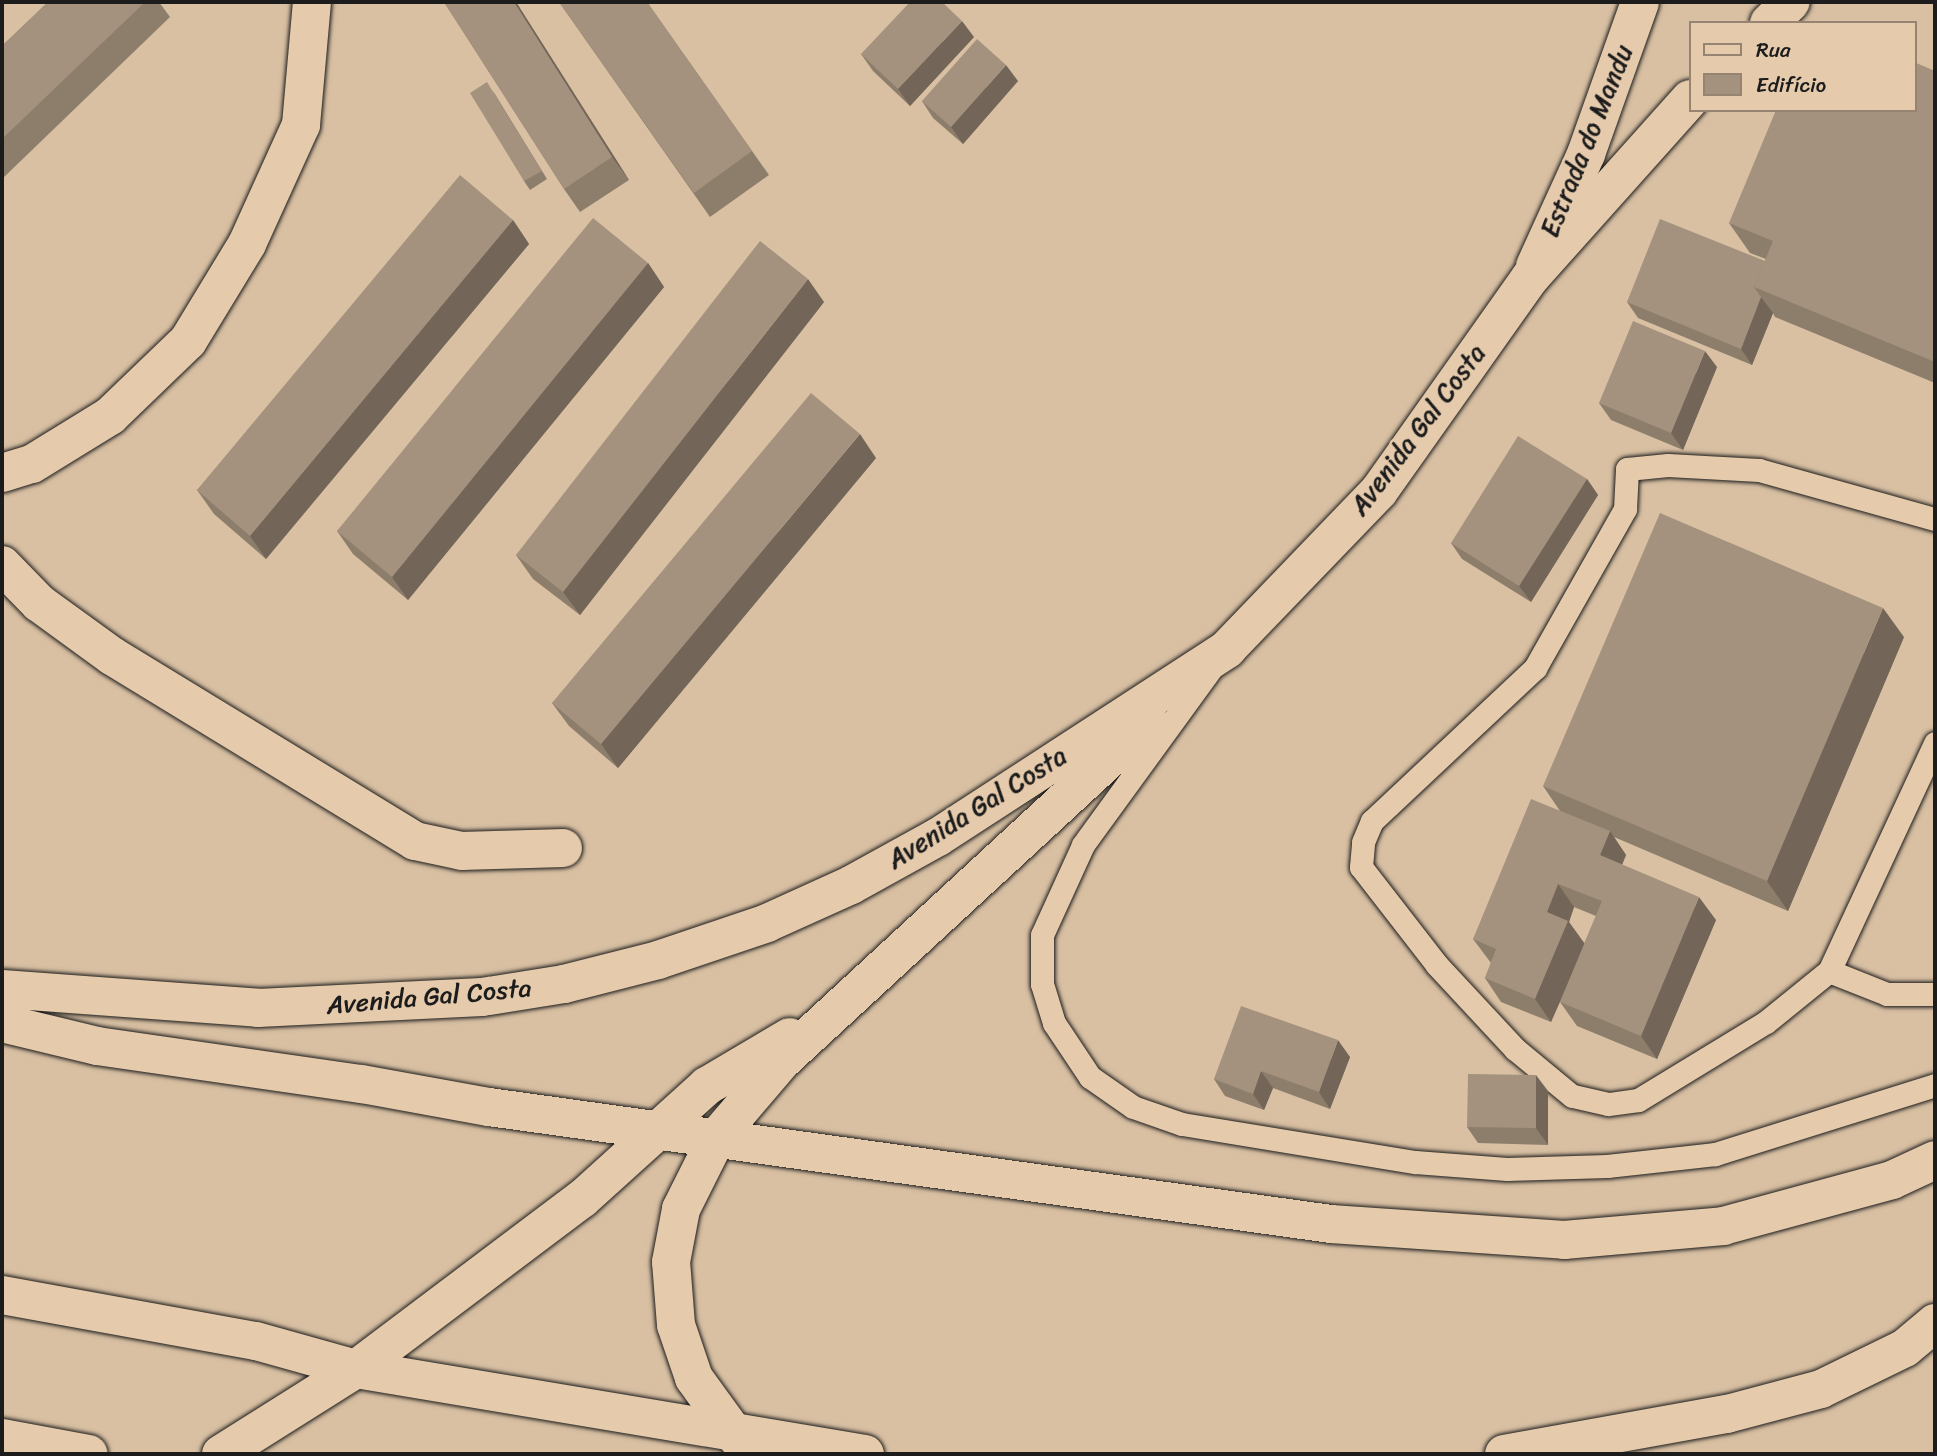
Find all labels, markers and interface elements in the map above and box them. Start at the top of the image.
legend [1688,21,1916,112]
text: Rua [1756,31,1791,69]
street label: Estrada do Mandu [1534,40,1640,242]
text: Edifício [1756,66,1826,104]
street label: Avenida Gal Costa [1343,338,1493,522]
street label: Avenida Gal Costa [881,740,1073,876]
street label: Avenida Gal Costa [325,972,533,1022]

